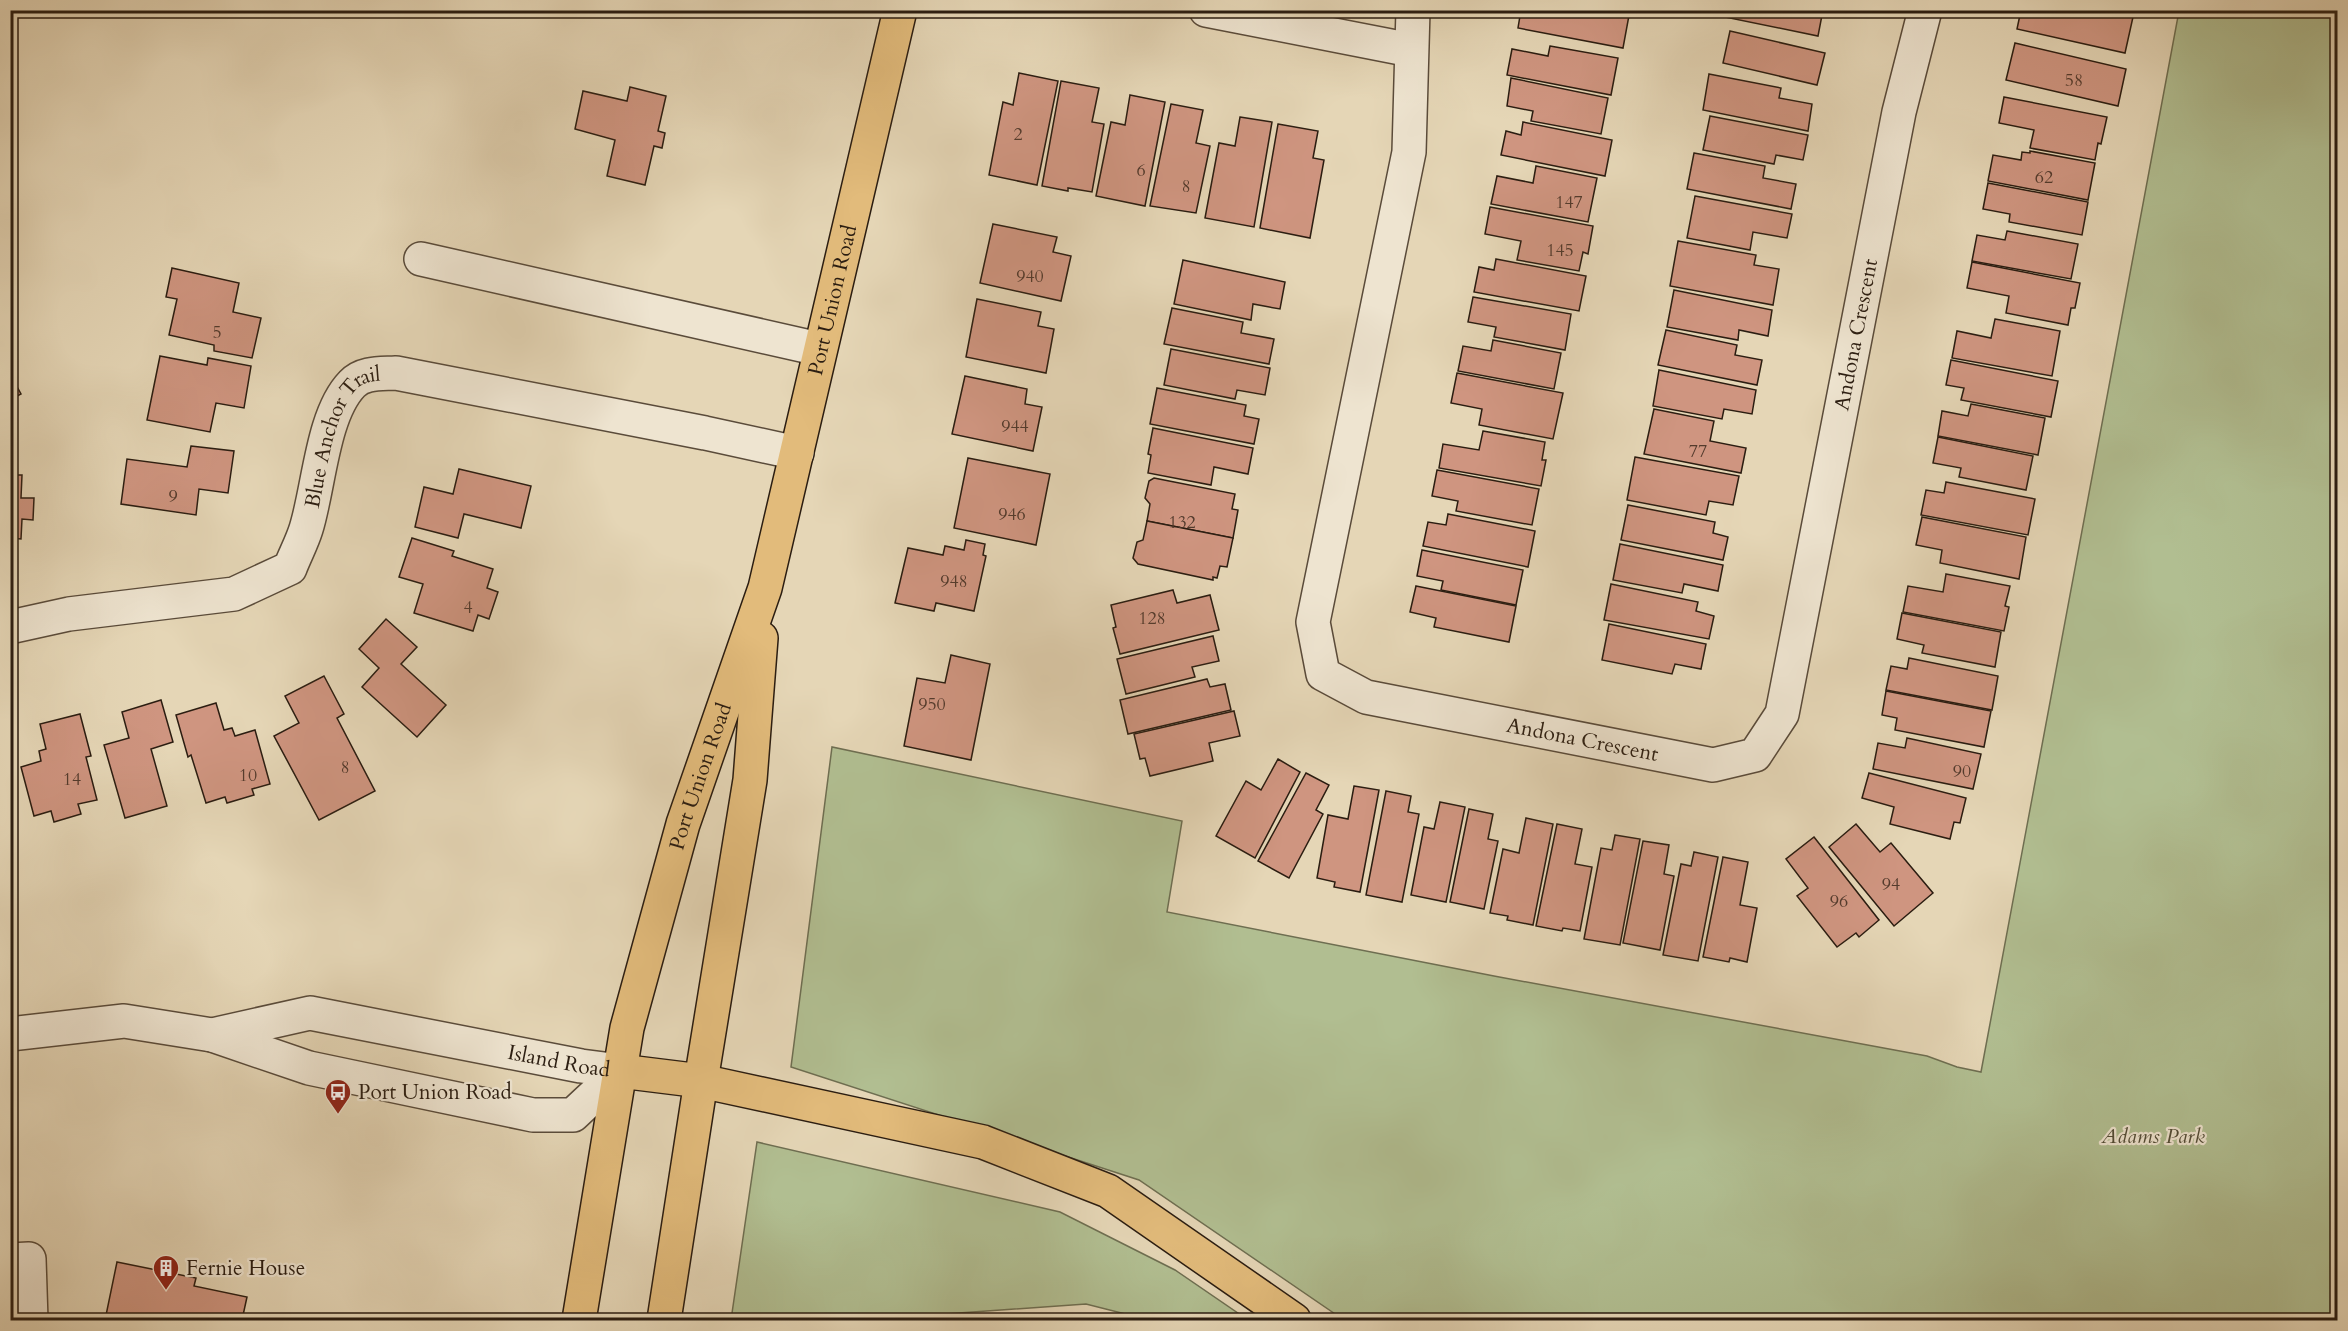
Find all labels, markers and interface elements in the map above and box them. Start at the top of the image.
house number: 58 [2065,68,2083,93]
house number: 2 [1013,122,1023,147]
house number: 6 [1136,158,1146,183]
house number: 62 [2035,165,2053,190]
house number: 8 [1181,174,1191,199]
house number: 147 [1555,190,1583,215]
street label: Port Union Road [801,222,864,378]
house number: 145 [1546,238,1574,263]
street label: Andona Crescent [1827,256,1885,413]
house number: 940 [1016,264,1044,289]
house number: 5 [212,320,222,345]
street label: Blue Anchor Trail [298,360,382,511]
house number: 944 [1001,414,1029,439]
house number: 77 [1689,439,1707,464]
house number: 9 [168,484,178,509]
house number: 946 [998,502,1026,527]
house number: 132 [1168,510,1196,535]
house number: 948 [940,569,968,594]
house number: 4 [463,595,473,620]
house number: 128 [1138,606,1166,631]
house number: 950 [918,692,946,717]
street label: Port Union Road [663,699,739,853]
street label: Andona Crescent [1504,711,1661,769]
house number: 8 [340,755,350,780]
house number: 90 [1953,759,1971,784]
house number: 10 [239,763,257,788]
house number: 14 [63,767,81,792]
house number: 94 [1882,872,1900,897]
house number: 96 [1830,889,1848,914]
street label: Island Road [505,1038,612,1085]
bus stop icon: Port Union Road [323,1077,353,1115]
place label: Port Union Road [358,1078,512,1107]
park label: Adams Park [2100,1122,2205,1151]
building icon: Fernie House [151,1253,181,1291]
place label: Fernie House [186,1254,305,1283]

